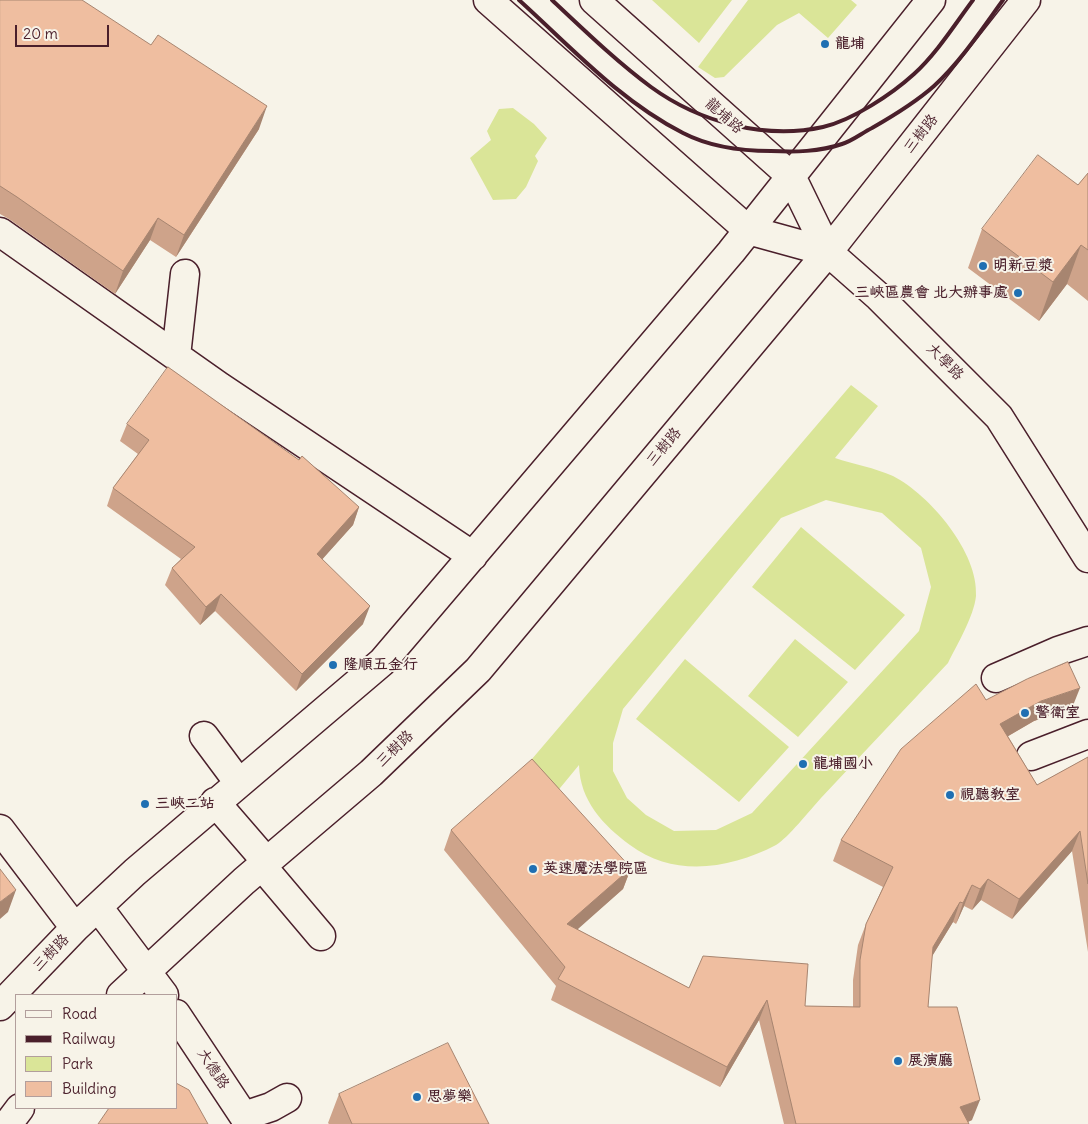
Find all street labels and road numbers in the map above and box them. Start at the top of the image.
street label: 龍埔路 [701,94,747,138]
street label: 三樹路 [900,111,942,157]
street label: 大學路 [923,340,967,384]
street label: 三樹路 [643,424,685,470]
street label: 三樹路 [373,727,417,771]
street label: 三樹路 [29,931,73,975]
street label: 大德路 [193,1045,233,1093]

